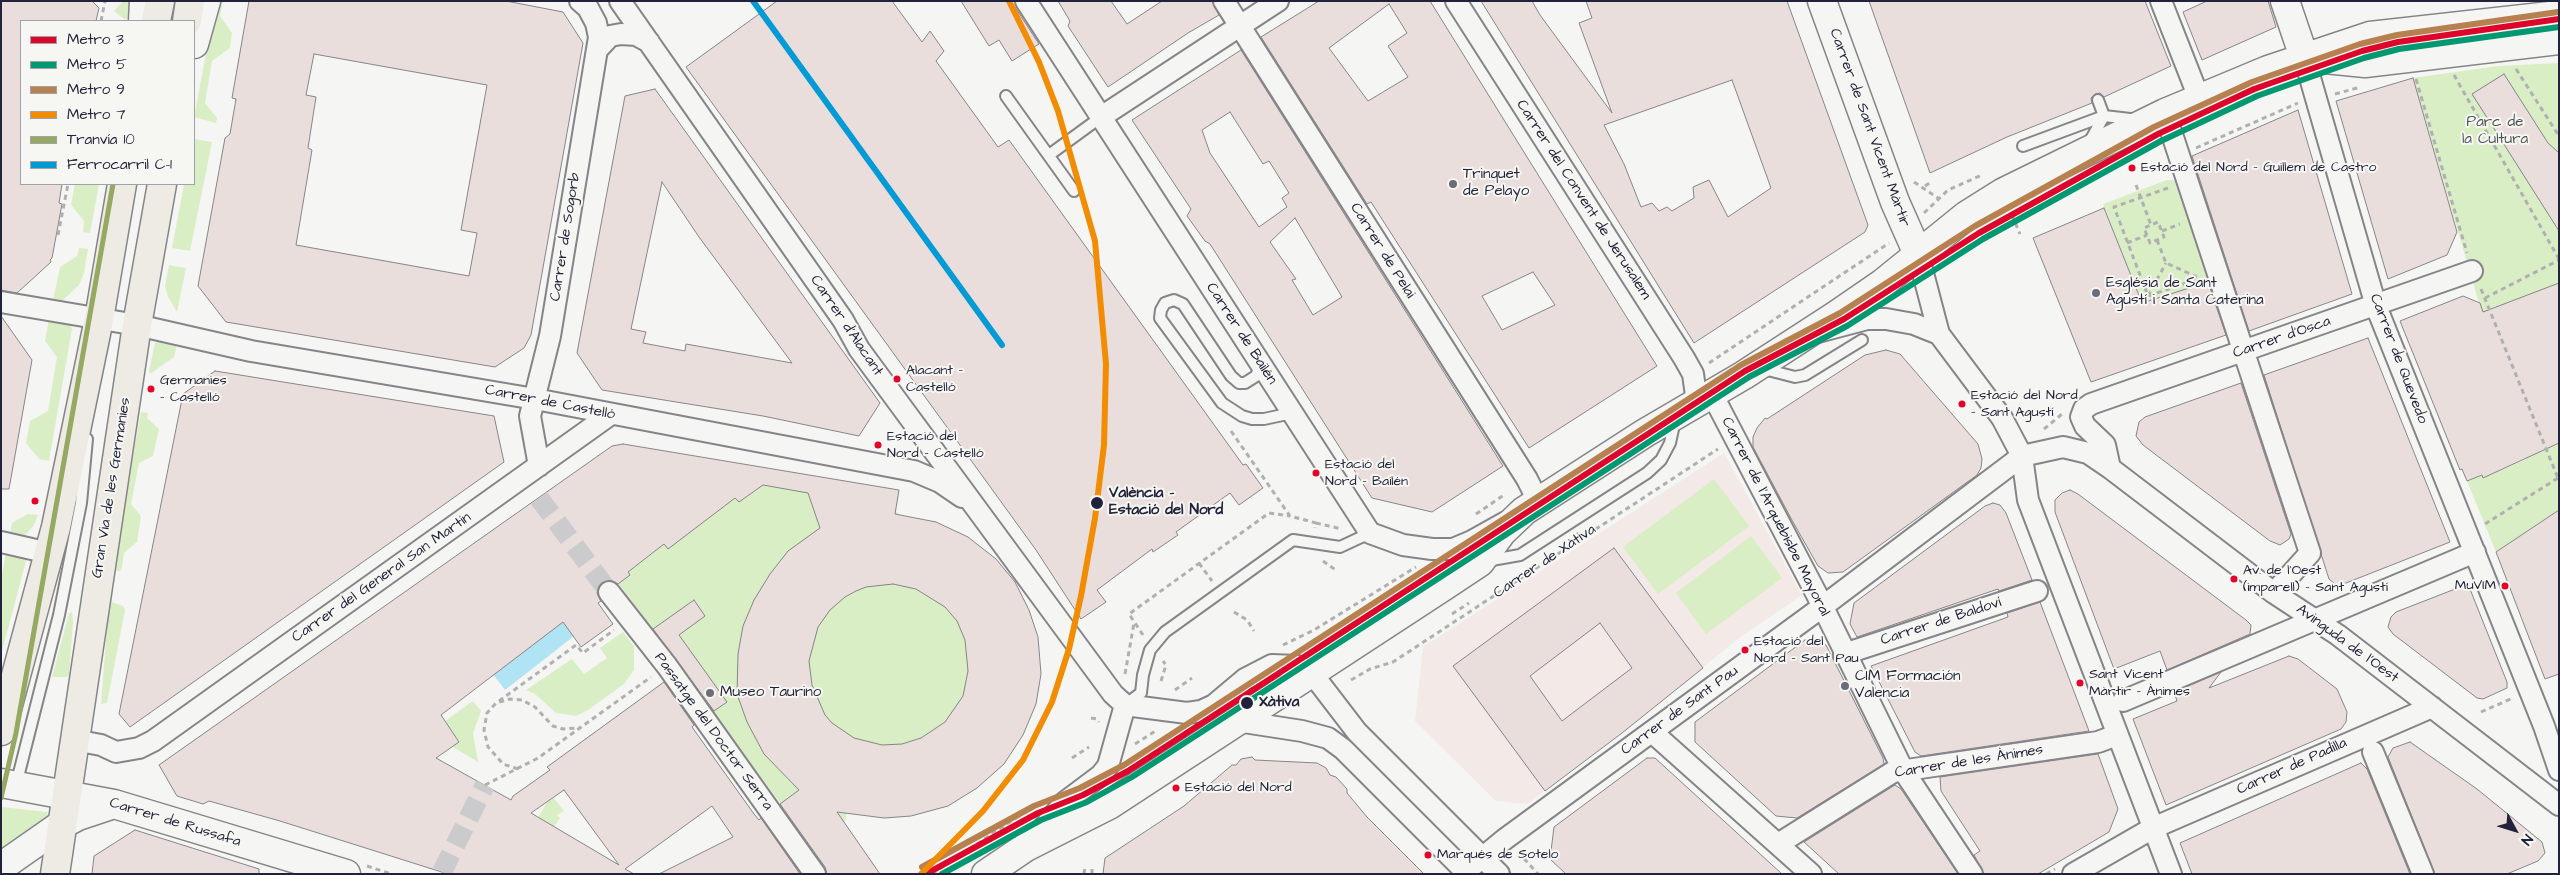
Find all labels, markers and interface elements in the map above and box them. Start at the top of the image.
legend [20,20,195,185]
street label: Carrer de Sant Vicent Màrtir [1825,26,1913,230]
text: Metro 3 [67,29,124,50]
text: Metro 5 [67,54,127,75]
text: Metro 9 [67,79,125,100]
street label: Carrer del Convent de Jerusalem [1512,97,1654,303]
text: Metro 7 [67,104,126,125]
park label: Parc de la Cultura [2462,114,2528,149]
text: Tranvía 10 [67,129,135,150]
text: Ferrocarril C-1 [67,154,172,175]
place label: Estació del Nord - Guillem de Castro [2141,160,2376,176]
marker: Estació del Nord - Guillem de Castro [2127,163,2137,173]
place label: Trinquet de Pelayo [1463,166,1529,201]
street label: Carrer de Sogorb [547,171,585,303]
marker: Trinquet de Pelayo [1447,178,1459,190]
street label: Carrer de Pelai [1345,200,1419,302]
street label: Carrer d'Alacant [806,272,886,380]
place label: Església de Sant Agustí i Santa Caterina [2106,275,2264,310]
street label: Carrer de Bailén [1201,280,1281,388]
marker: Església de Sant Agustí i Santa Caterina [2090,287,2102,299]
street label: Carrer de Quevedo [2365,292,2431,426]
street label: Carrer d'Osca [2231,313,2333,363]
place label: Alacant - Castelló [906,363,963,396]
place label: Germanies - Castelló [160,373,227,406]
marker: Alacant - Castelló [892,374,902,384]
street label: Carrer de Castelló [483,382,617,424]
marker: Germanies - Castelló [146,384,156,394]
place label: Estació del Nord - Sant Agustí [1971,388,2078,421]
street label: Gran Via de les Germanies [89,396,135,580]
marker: Estació del Nord - Sant Agustí [1957,399,1967,409]
street label: Carrer de l'Arquebisbe Mayoral [1717,415,1833,619]
place label: Estació del Nord - Castelló [887,429,984,462]
marker: Estació del Nord - Castelló [873,440,883,450]
place label: Estació del Nord - Bailén [1325,457,1408,490]
marker: Estació del Nord - Bailén [1311,468,1321,478]
place label: València - Estació del Nord [1109,485,1223,520]
marker: València - Estació del Nord [1089,495,1105,511]
unlabelled marker [30,496,40,506]
street label: Carrer del General San Martín [289,509,475,647]
street label: Carrer de Xàtiva [1490,521,1600,603]
place label: Av. de l'Oest (imparell) - Sant Agustí [2243,563,2388,596]
marker: Av. de l'Oest (imparell) - Sant Agustí [2229,574,2239,584]
place label: MuVIM [2455,578,2496,594]
marker: MuVIM [2500,581,2510,591]
street label: Carrer de Baldoví [1878,594,2004,650]
street label: Avinguda de l'Oest [2292,601,2402,687]
place label: Estació del Nord - Sant Pau [1754,634,1859,666]
marker: Estació del Nord - Sant Pau [1740,645,1750,655]
street label: Passatge del Doctor Serra [650,650,776,814]
street label: Carrer de Sant Pau [1618,662,1742,760]
place label: Sant Vicent Màrtir - Ànimes [2089,667,2190,700]
place label: CIM Formación Valencia [1855,668,1960,703]
marker: Sant Vicent Màrtir - Ànimes [2075,678,2085,688]
marker: CIM Formación Valencia [1839,680,1851,692]
place label: Museo Taurino [720,684,821,702]
marker: Museo Taurino [704,687,716,699]
place label: Xàtiva [1259,694,1299,712]
marker: Xàtiva [1239,695,1255,711]
street label: Carrer de Padilla [2234,735,2350,799]
street label: Carrer de les Ànimes [1894,741,2044,783]
place label: Estació del Nord [1185,780,1292,796]
marker: Estació del Nord [1171,783,1181,793]
street label: Carrer de Russafa [107,794,243,852]
north arrow [2490,805,2540,855]
text: N [2516,830,2537,849]
place label: Marqués de Sotelo [1437,847,1558,863]
marker: Marqués de Sotelo [1423,850,1433,860]

